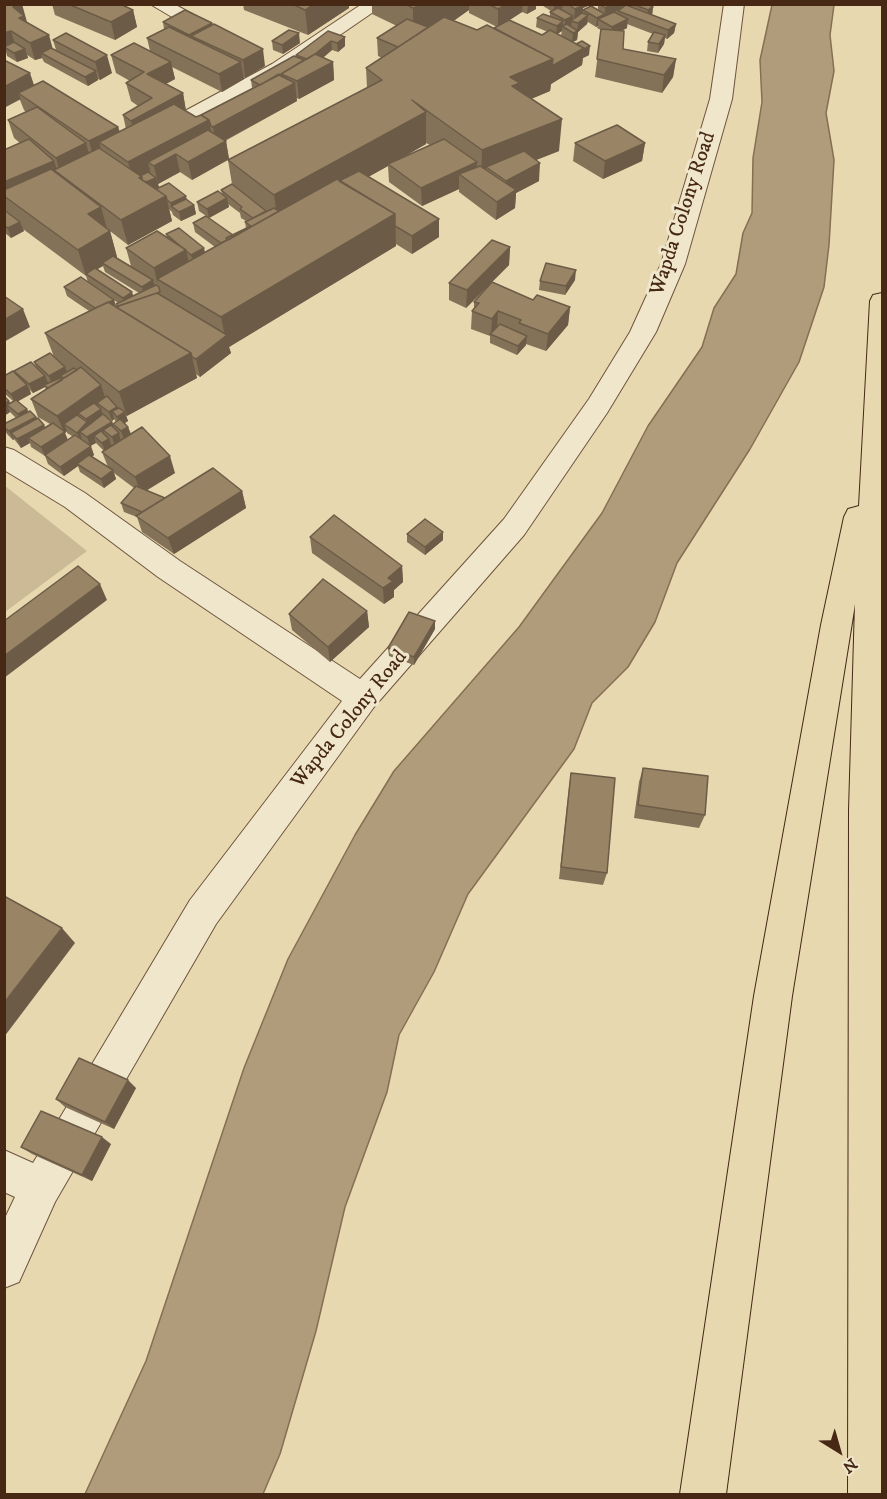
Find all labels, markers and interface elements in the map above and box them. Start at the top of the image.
street label: Wapda Colony Road [646,129,722,299]
street label: Wapda Colony Road [287,646,413,794]
north arrow [809,1421,869,1481]
text: N [839,1453,861,1477]

